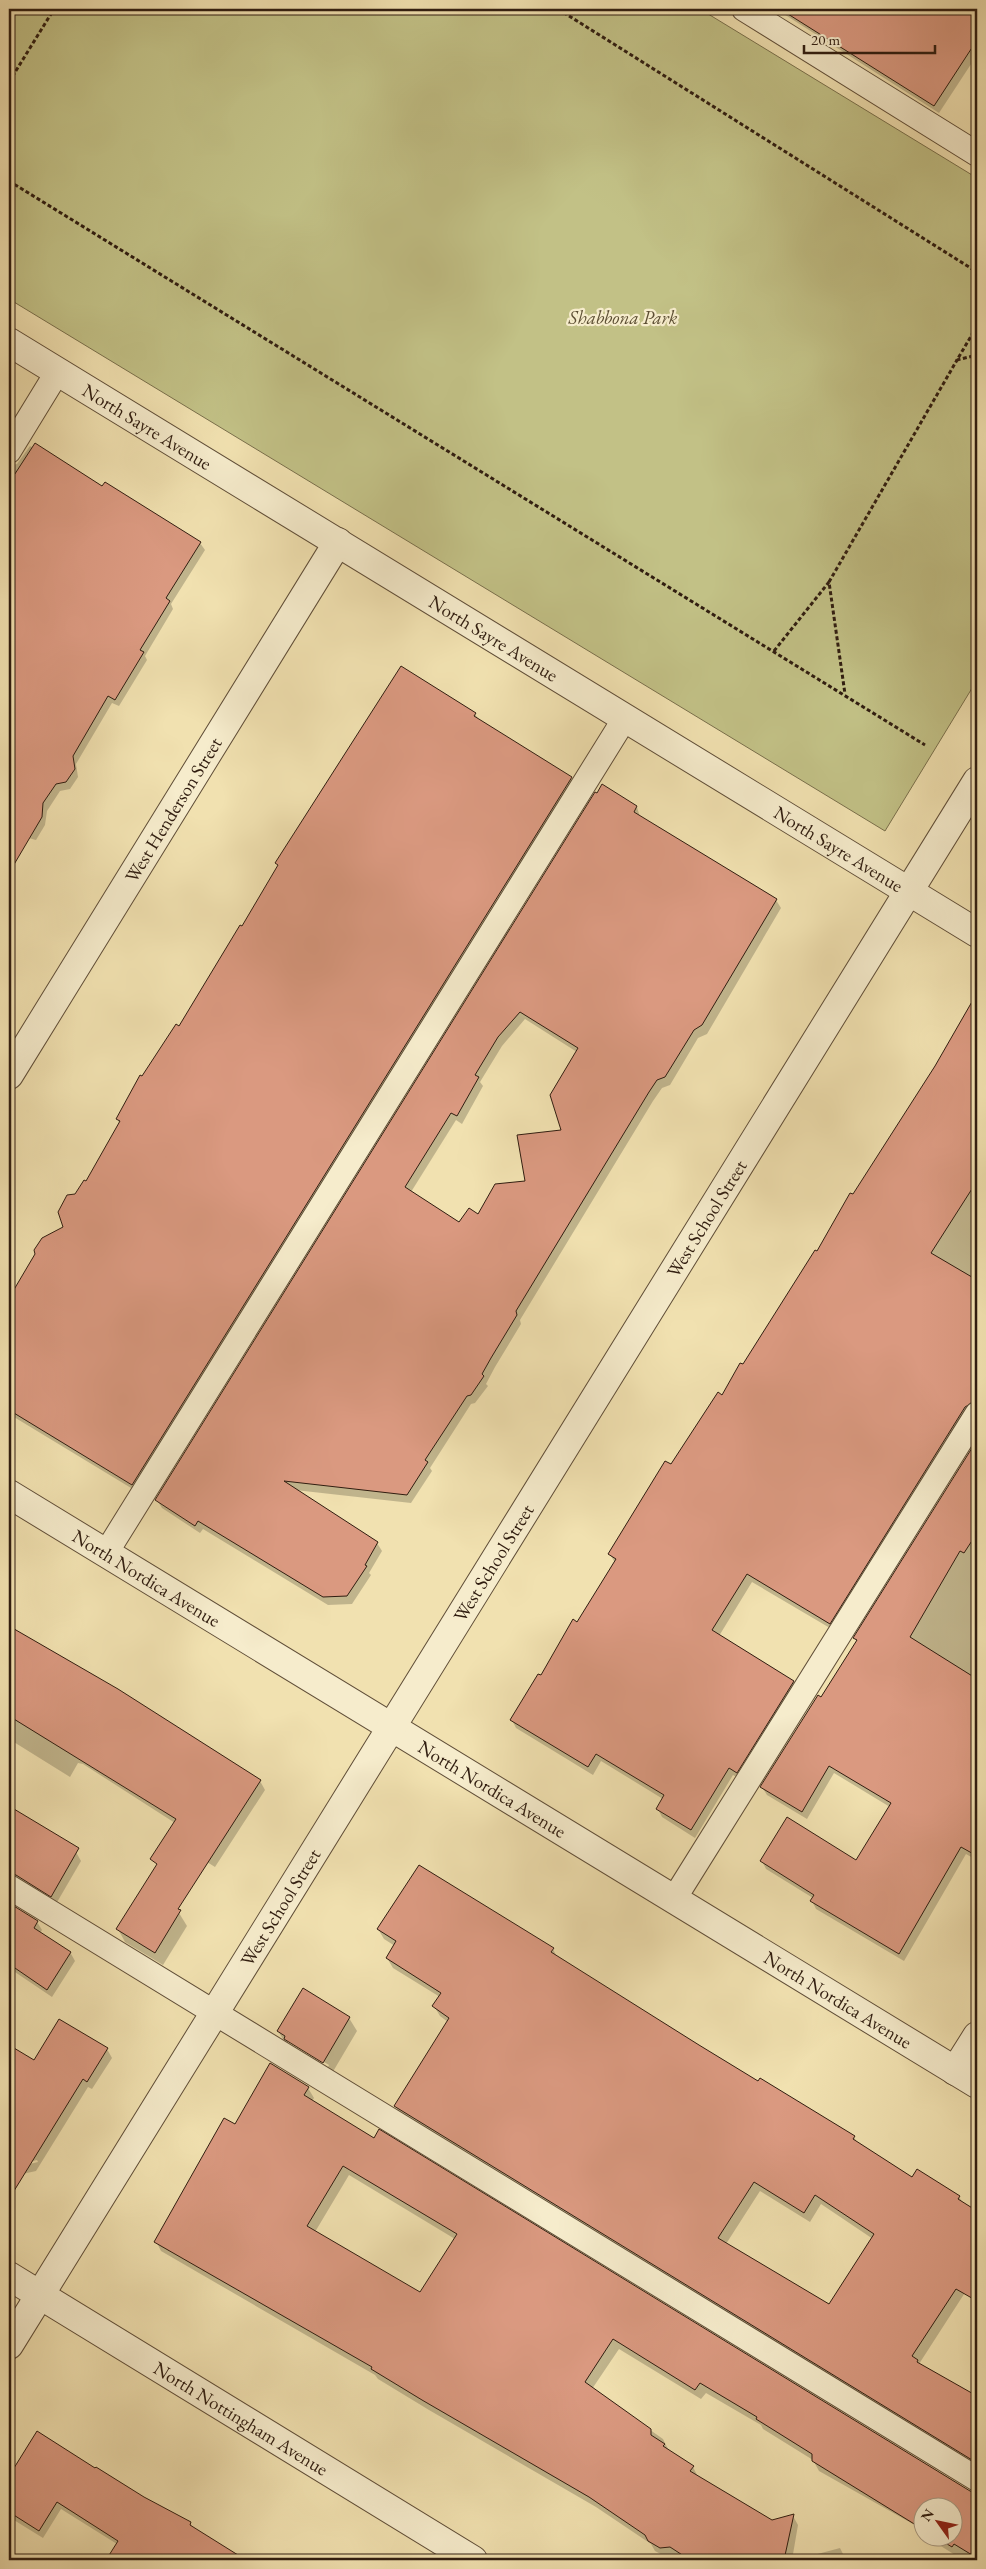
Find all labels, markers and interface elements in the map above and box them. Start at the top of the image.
scale bar [804,22,935,54]
text: 20 m [811,30,840,49]
park label: Shabbona Park [568,305,678,330]
street label: North Sayre Avenue [78,377,217,475]
street label: North Sayre Avenue [424,589,563,687]
street label: West Henderson Street [119,732,227,887]
street label: North Sayre Avenue [769,799,908,898]
street label: West School Street [660,1155,752,1282]
street label: West School Street [447,1499,539,1626]
street label: North Nordica Avenue [68,1523,225,1632]
street label: North Nordica Avenue [414,1734,571,1843]
street label: West School Street [234,1844,326,1971]
street label: North Nordica Avenue [759,1945,917,2054]
street label: North Nottingham Avenue [149,2355,333,2481]
north arrow [914,2496,964,2546]
text: N [916,2505,938,2525]

